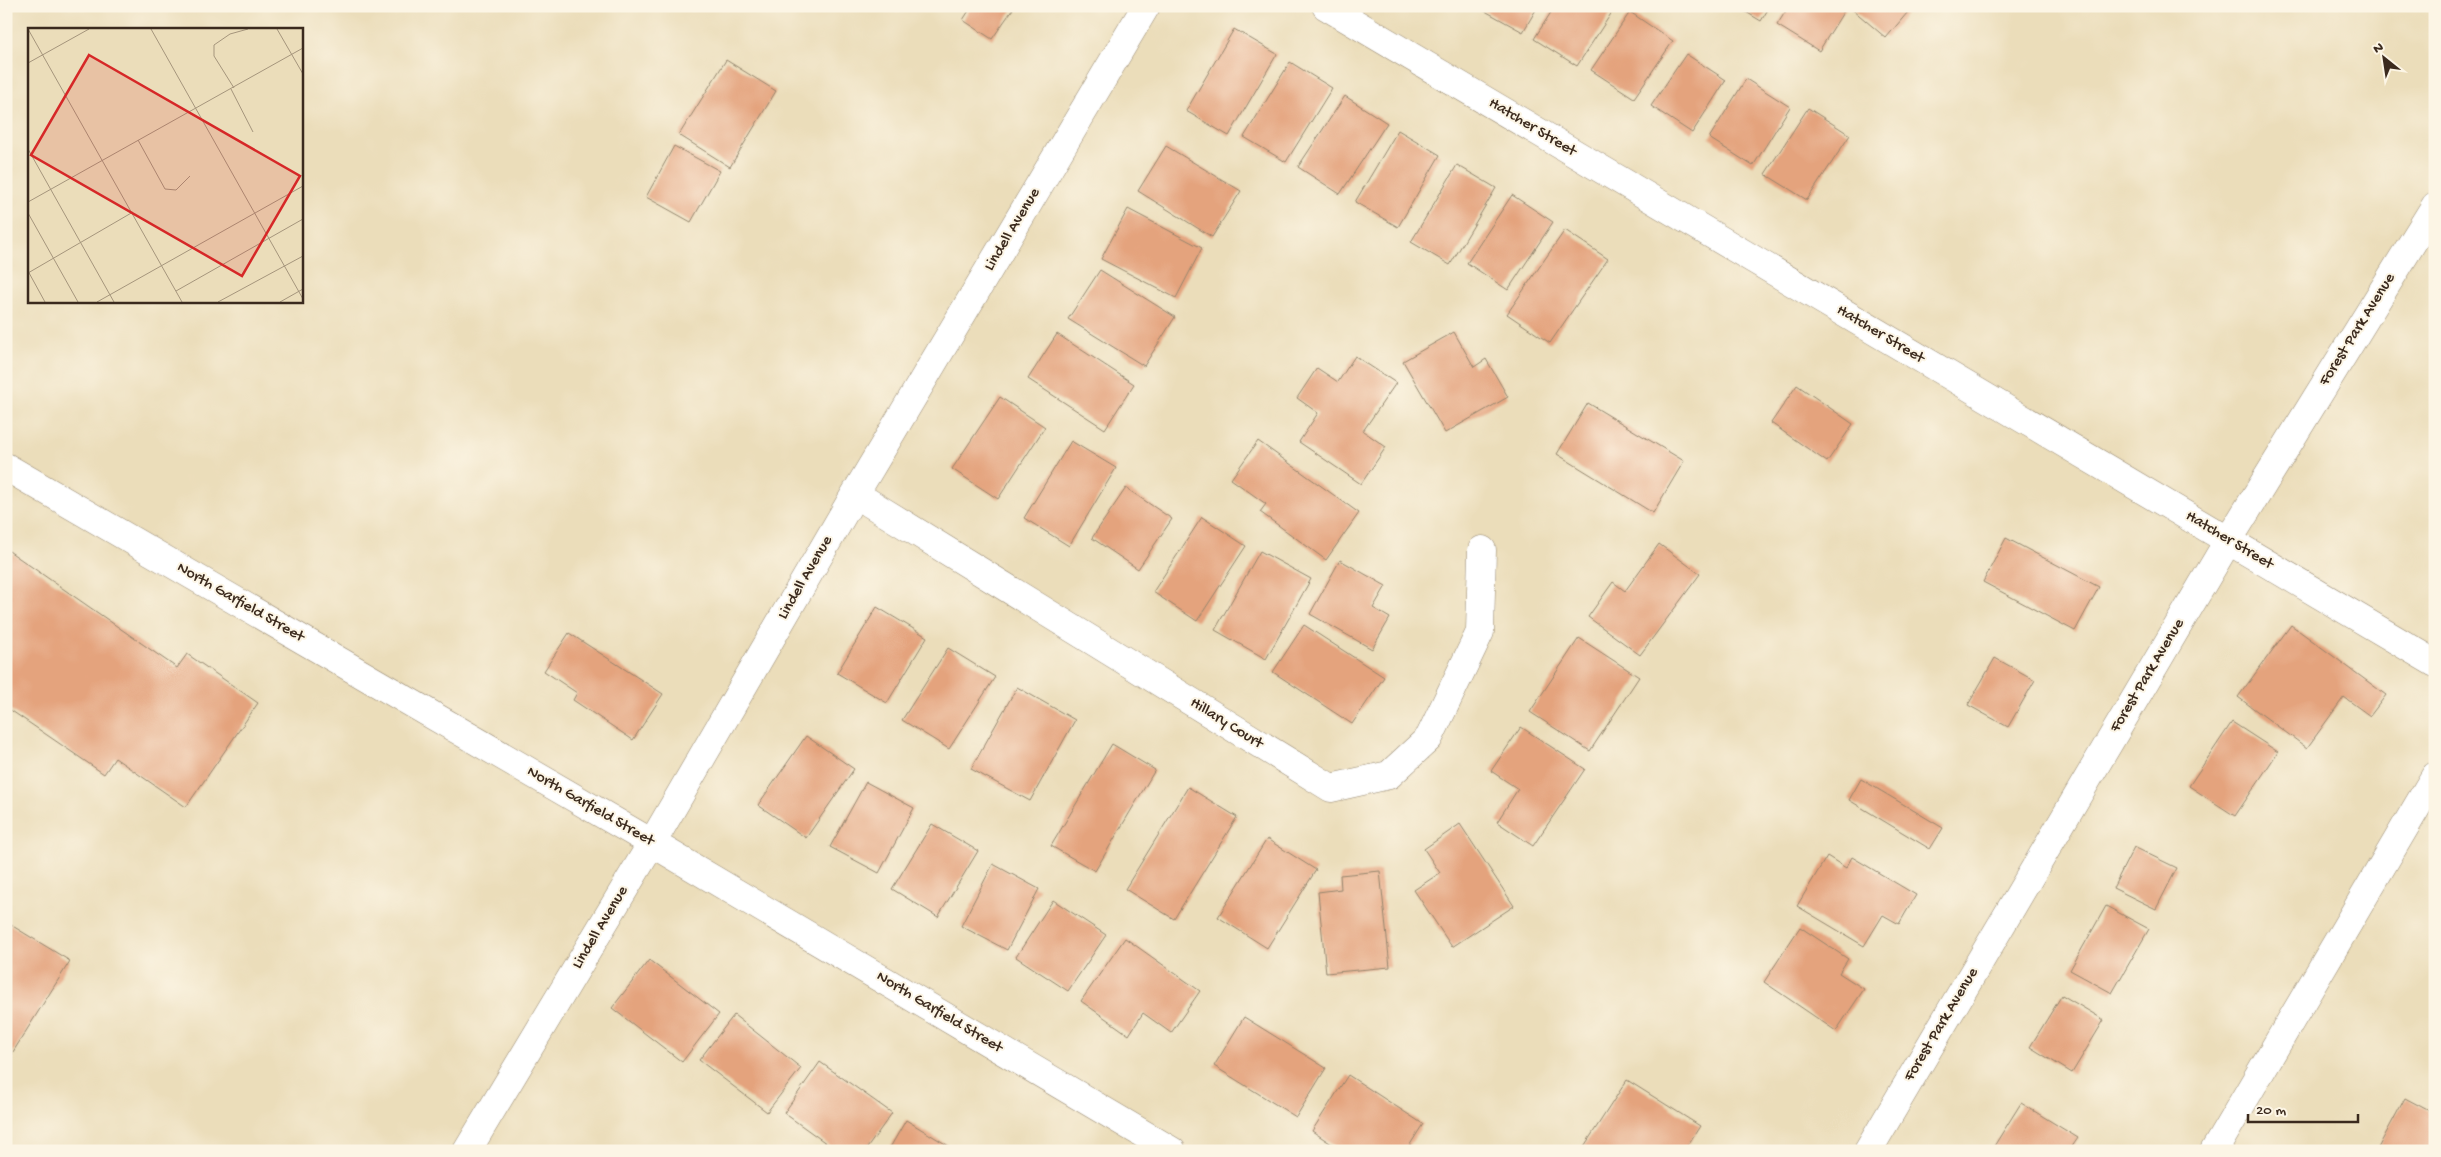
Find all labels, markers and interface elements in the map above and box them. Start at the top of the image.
inset map [28,28,302,302]
north arrow [2358,32,2408,82]
text: N [2371,39,2387,59]
street label: Hatcher Street [1485,94,1581,162]
street label: Lindell Avenue [981,184,1046,275]
street label: Forest Park Avenue [2315,270,2401,391]
street label: Hatcher Street [1833,301,1929,369]
street label: Hatcher Street [2182,507,2278,575]
street label: Lindell Avenue [774,532,838,623]
street label: North Garfield Street [173,559,308,648]
street label: Forest Park Avenue [2106,615,2190,737]
street label: Hillary Court [1186,694,1267,755]
street label: North Garfield Street [523,763,658,852]
street label: Lindell Avenue [569,882,634,973]
street label: Forest Park Avenue [1900,964,1984,1086]
street label: North Garfield Street [872,968,1007,1059]
scale bar [2248,1092,2358,1124]
text: 20 m [2256,1102,2286,1120]

